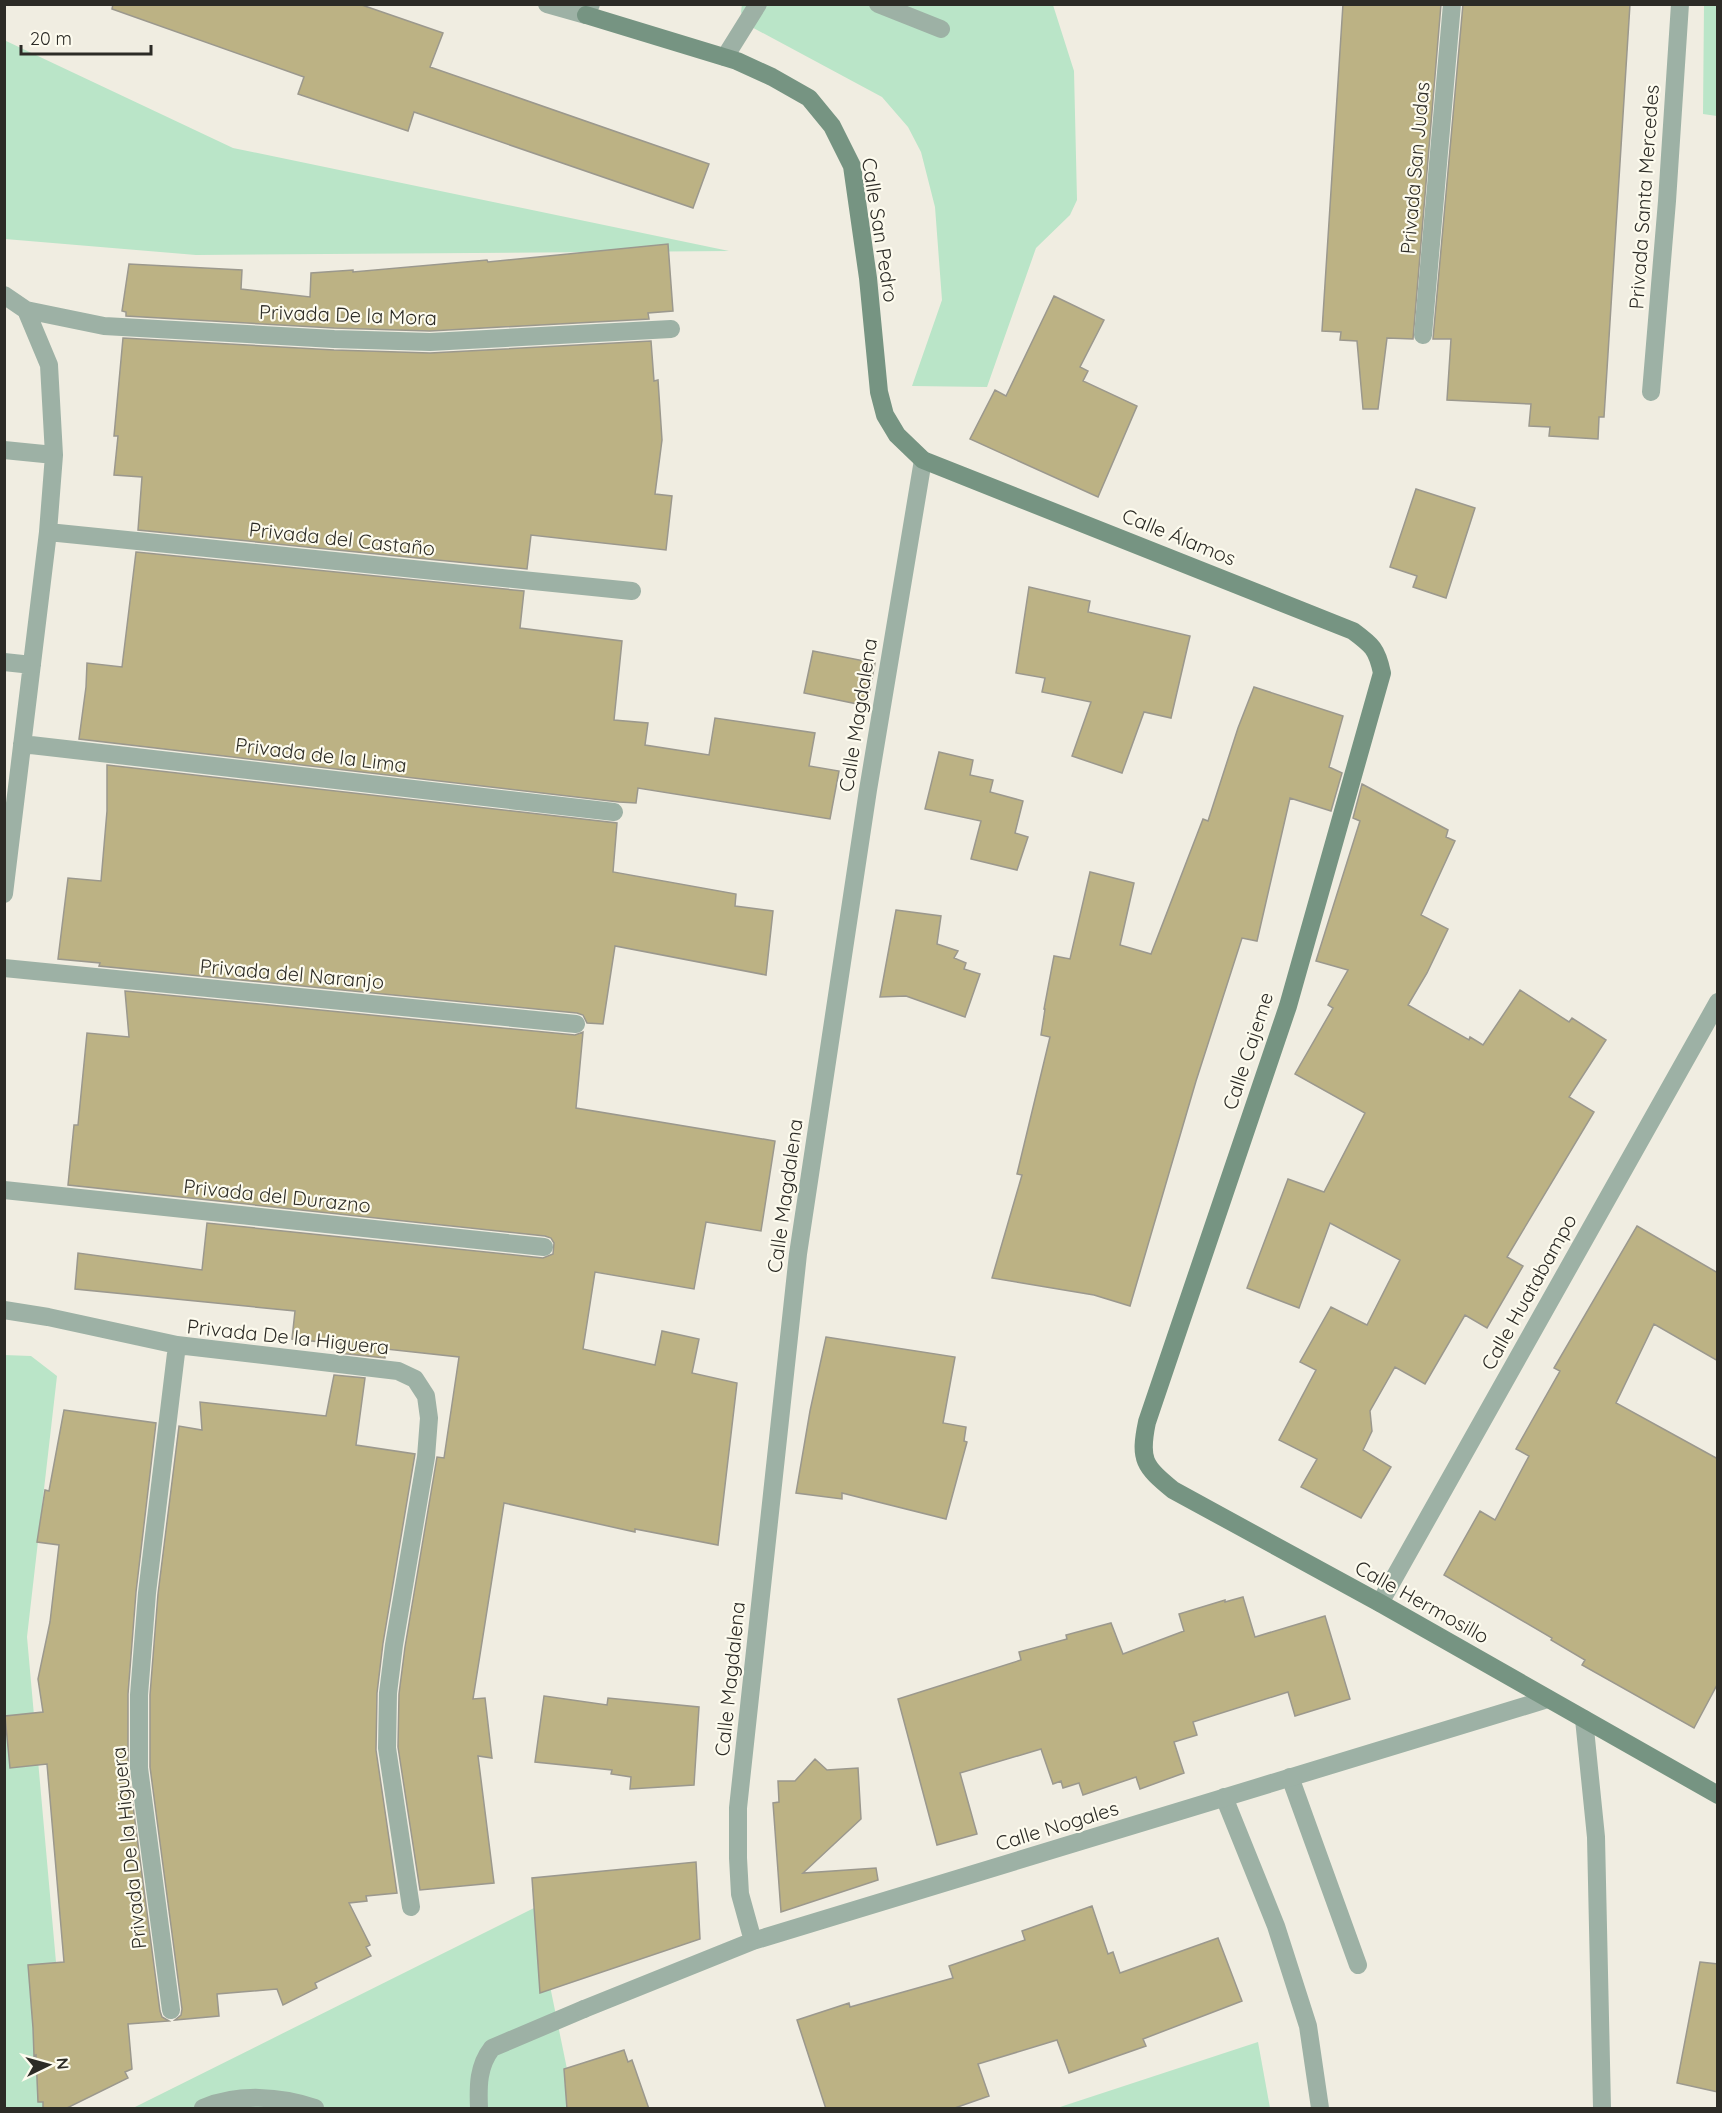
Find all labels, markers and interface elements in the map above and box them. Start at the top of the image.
scale bar [21,18,152,56]
text: 20 m [30,27,72,50]
street label: Privada San Judas [1395,81,1434,255]
street label: Privada Santa Mercedes [1623,84,1664,310]
street label: Calle San Pedro [857,156,904,304]
street label: Privada De la Mora [259,299,437,330]
street label: Calle Álamos [1119,502,1240,571]
street label: Privada del Castaño [248,516,436,561]
street label: Calle Magdalena [833,636,882,794]
street label: Privada de la Lima [234,732,408,777]
street label: Privada del Naranjo [199,953,385,994]
street label: Calle Cajeme [1217,989,1278,1113]
street label: Calle Magdalena [761,1117,808,1275]
street label: Privada del Durazno [182,1173,372,1218]
street label: Calle Huatabampo [1475,1209,1582,1374]
street label: Privada De la Higuera [186,1313,390,1360]
street label: Calle Hermosillo [1351,1554,1494,1649]
street label: Calle Magdalena [709,1600,750,1757]
street label: Privada De la Higuera [105,1746,152,1950]
street label: Calle Nogales [992,1795,1121,1856]
north arrow [18,2035,78,2095]
text: N [52,2057,73,2070]

